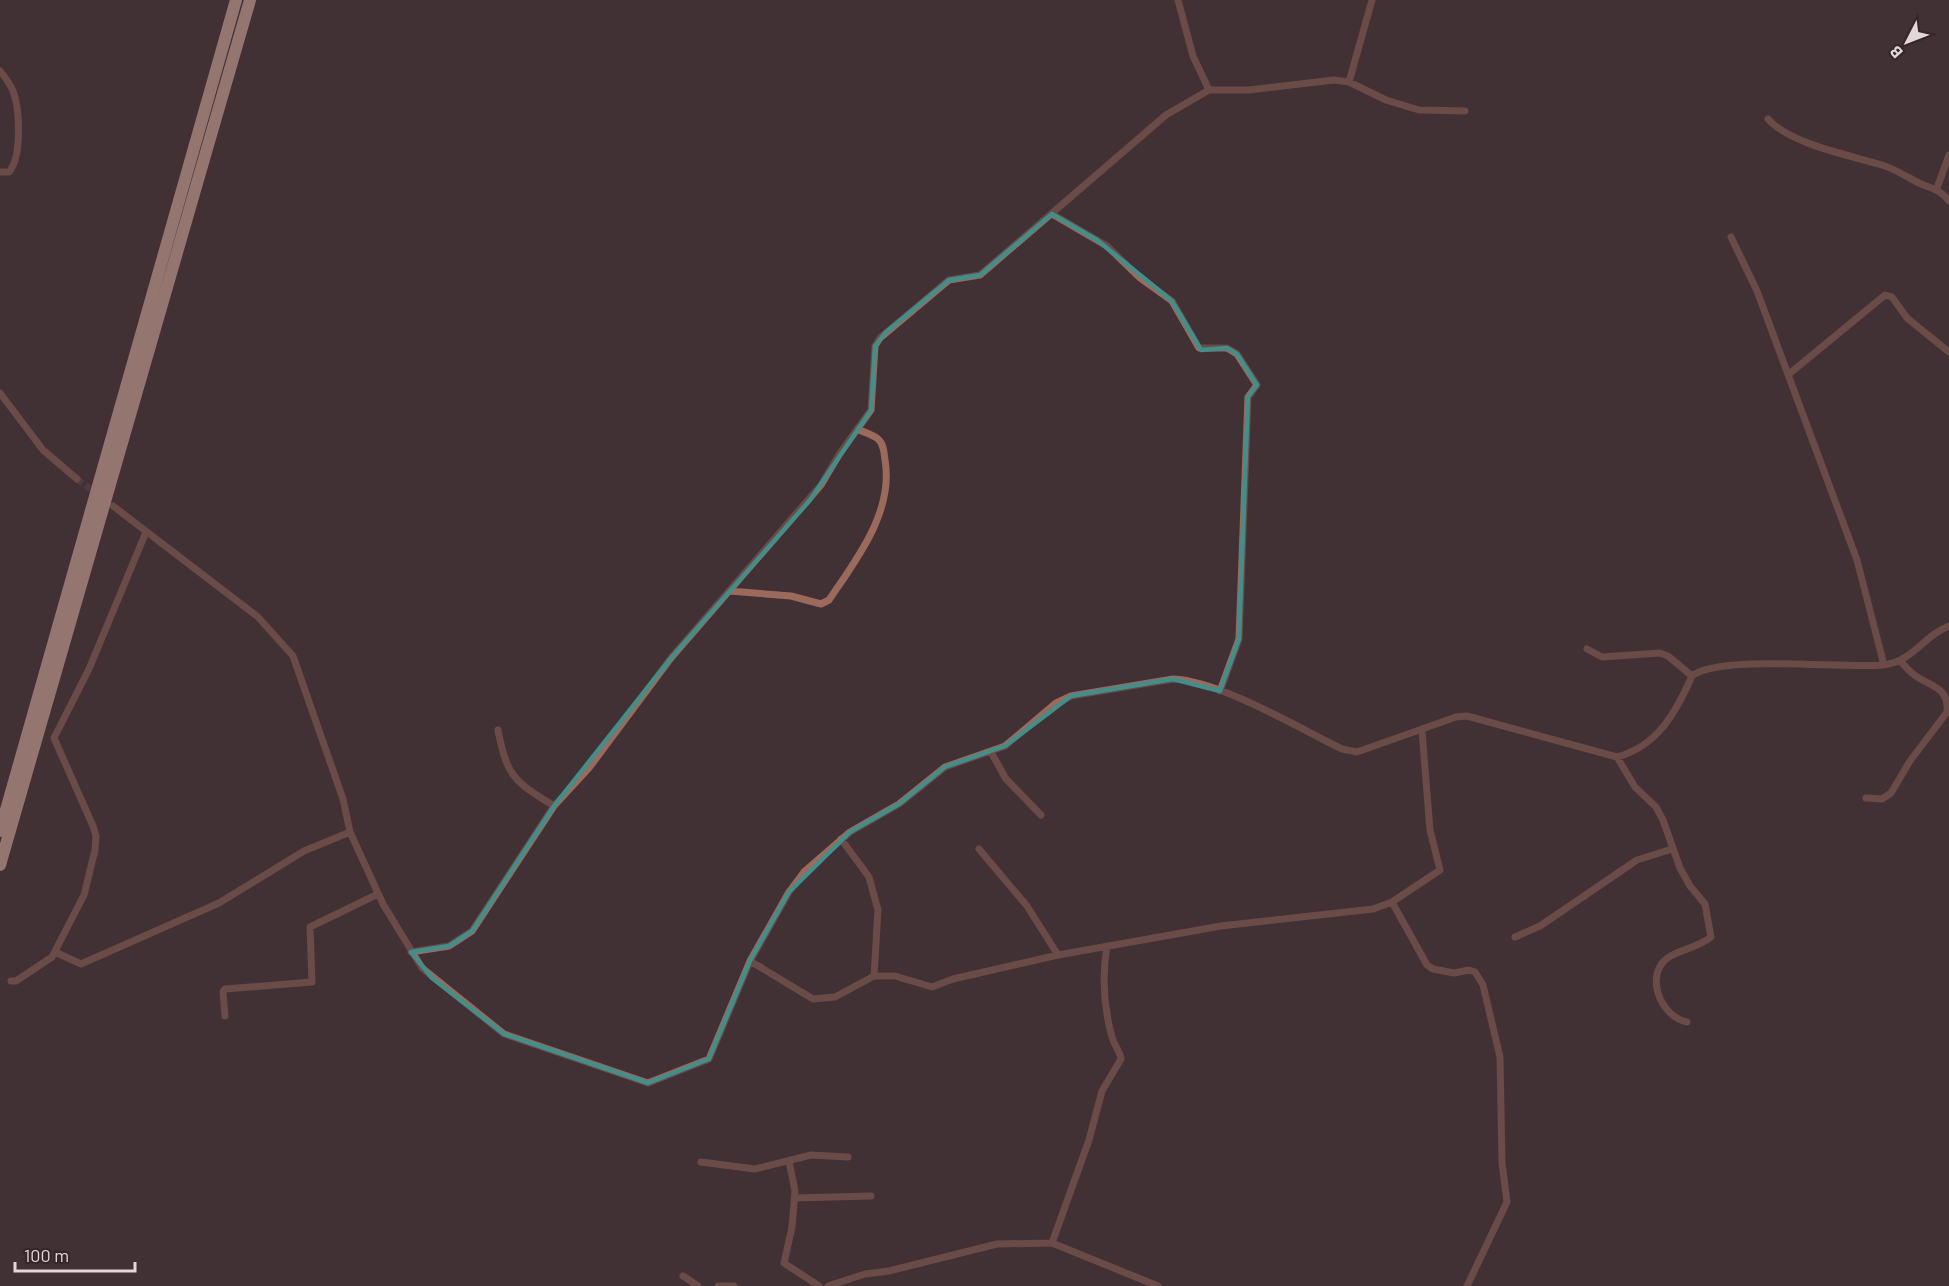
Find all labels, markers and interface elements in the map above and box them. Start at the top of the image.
north arrow [1877,12,1937,72]
text: B [1885,42,1906,62]
scale bar [15,1235,135,1273]
text: 100 m [24,1244,69,1266]

